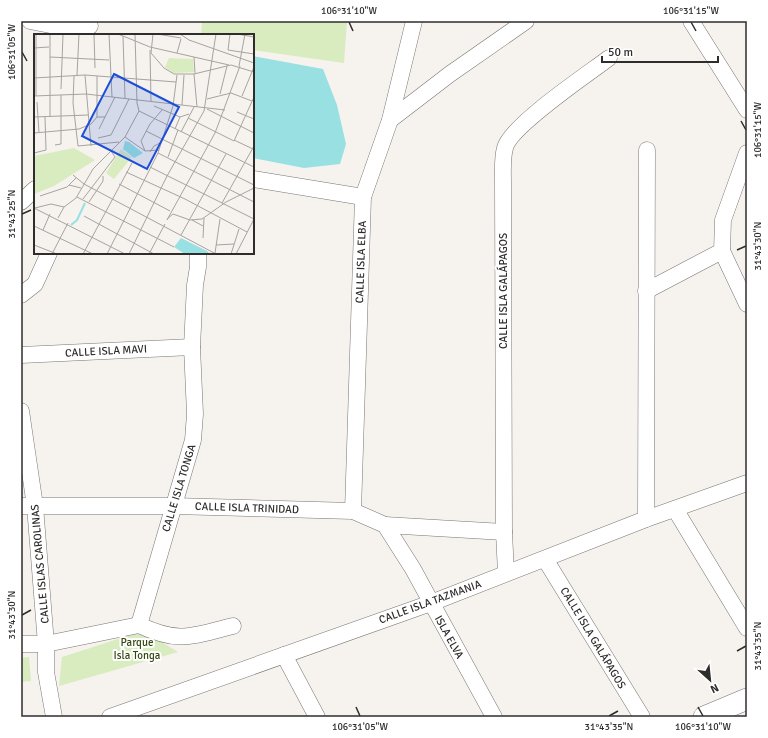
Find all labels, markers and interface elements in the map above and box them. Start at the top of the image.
text: 106°31'10"W [321,5,377,17]
text: 106°31'15"W [663,5,719,17]
text: 106°31'05"W [6,24,18,80]
inset map [34,34,254,254]
scale bar [602,38,718,64]
text: 50 m [608,45,633,60]
text: 106°31'15"W [752,102,764,158]
text: 31°43'25"N [6,190,18,238]
street label: CALLE ISLA ELBA [353,220,369,304]
text: 31°43'30"N [752,222,764,270]
street label: CALLE ISLA GALÁPAGOS [496,233,510,349]
street label: CALLE ISLA MAVI [65,342,147,360]
street label: CALLE ISLA TONGA [159,442,199,533]
street label: CALLE ISLA TRINIDAD [195,500,299,516]
street label: CALLE ISLAS CAROLINAS [28,504,52,624]
street label: CALLE ISLA TAZMANIA [377,577,483,627]
street label: CALLE ISLA GALÁPAGOS [558,584,629,691]
text: 31°43'30"N [6,591,18,639]
street label: ISLA ELVA [432,613,466,661]
text: 31°43'35"N [752,622,764,670]
park label: Parque Isla Tonga [114,636,161,662]
north arrow [690,660,730,700]
text: N [708,681,721,696]
text: 106°31'05"W [332,721,388,733]
text: 31°43'35"N [585,721,633,733]
text: 106°31'10"W [675,721,731,733]

